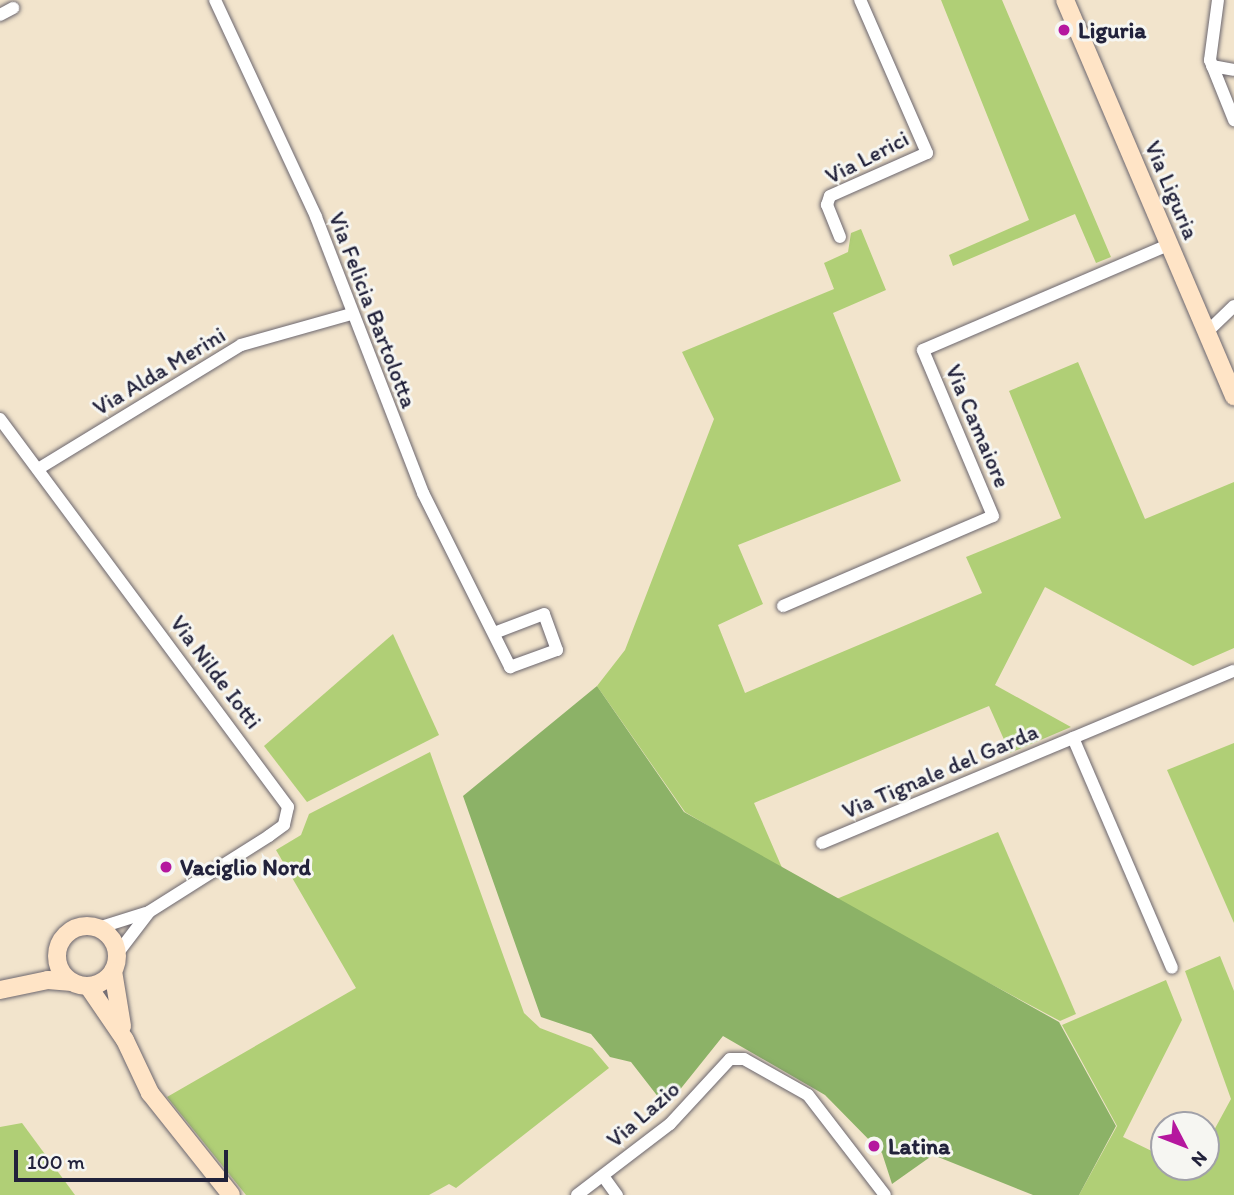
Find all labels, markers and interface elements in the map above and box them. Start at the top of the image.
place label: Liguria [1078,16,1146,44]
marker: Liguria [1056,22,1072,38]
street label: Via Lerici [821,124,913,190]
street label: Via Liguria [1139,137,1205,243]
street label: Via Felicia Bartolotta [323,209,423,411]
street label: Via Alda Merini [88,321,230,421]
street label: Via Camaiore [940,361,1016,491]
street label: Via Nilde Iotti [164,610,268,734]
street label: Via Tignale del Garda [839,718,1041,824]
place label: Vaciglio Nord [180,853,311,881]
marker: Vaciglio Nord [158,859,174,875]
street label: Via Lazio [601,1075,685,1153]
north arrow [1150,1111,1220,1181]
place label: Latina [888,1132,950,1160]
scale bar [18,1136,231,1180]
marker: Latina [866,1138,882,1154]
text: N [1187,1147,1212,1172]
text: 100 m [27,1149,85,1174]

